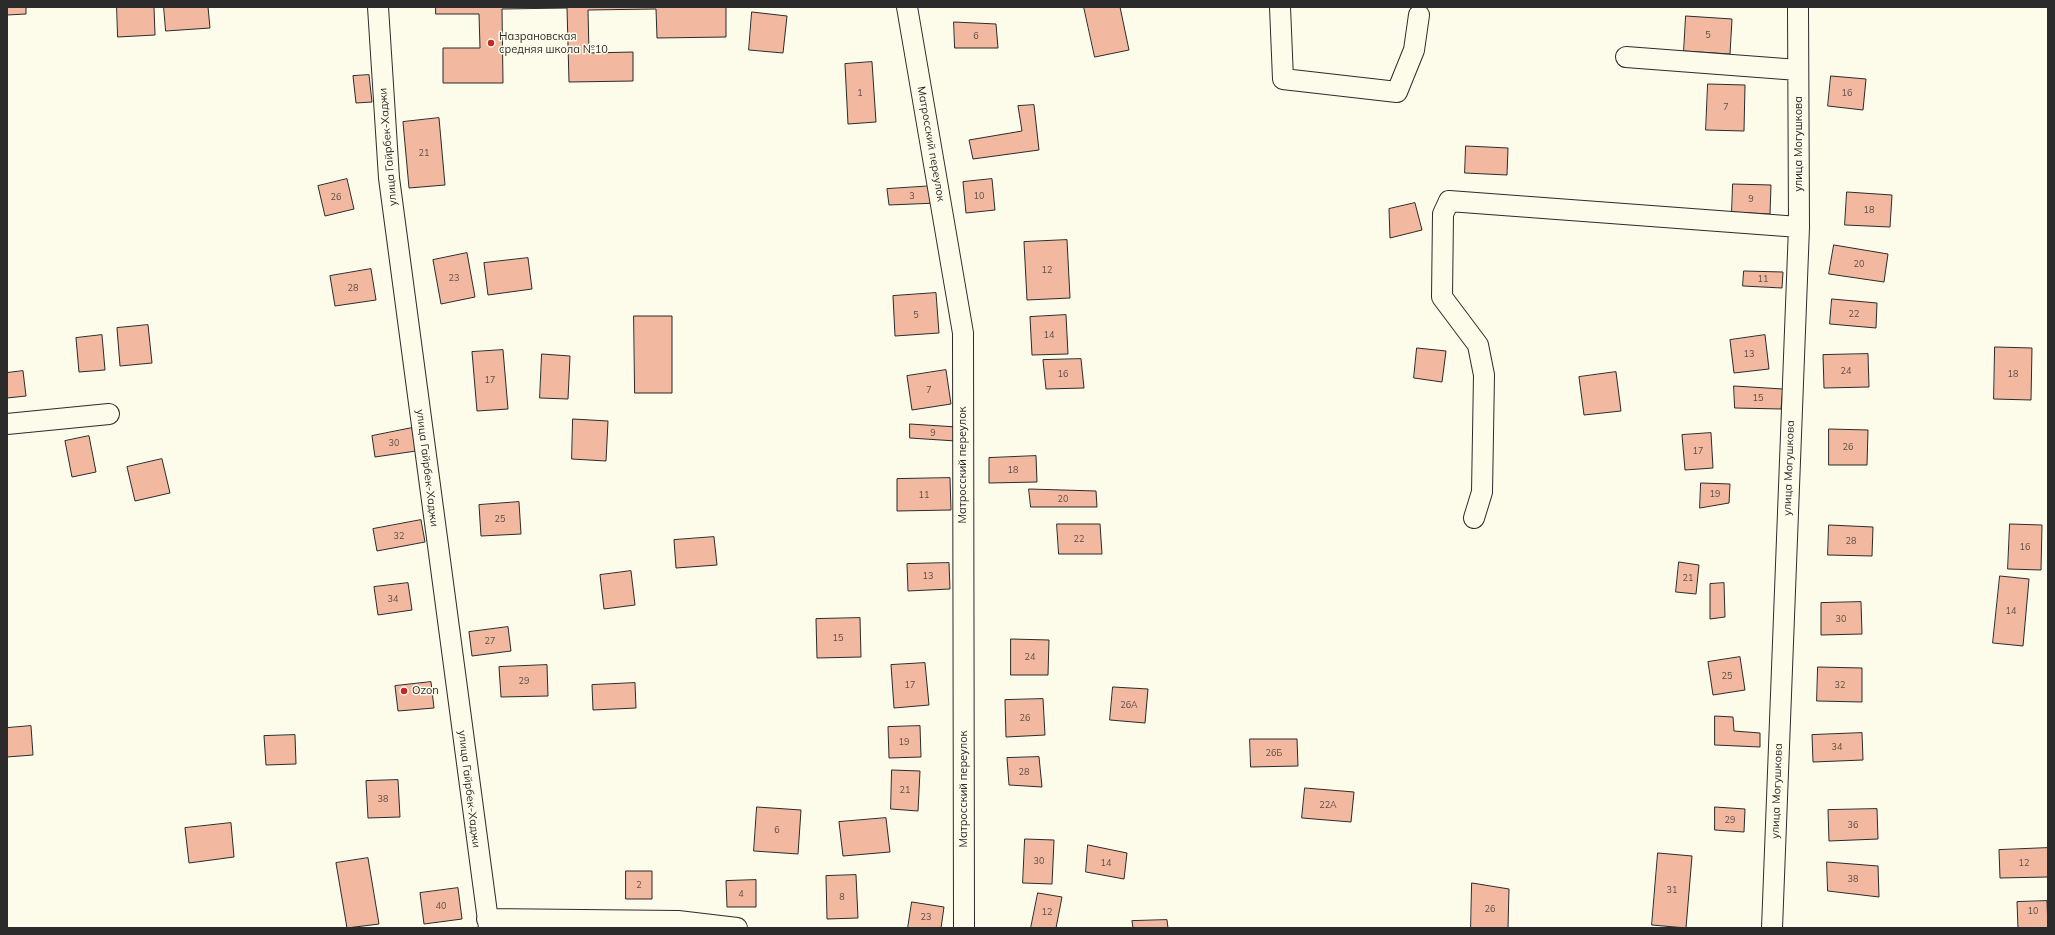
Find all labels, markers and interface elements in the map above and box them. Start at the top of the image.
place label: Назрановская средняя школа №10 [499,30,608,56]
house number: 5 [1705,30,1711,40]
house number: 6 [973,31,979,41]
marker: Назрановская средняя школа №10 [486,38,496,48]
street label: Матросский переулок [914,85,948,203]
street label: улица Гайрбек-Хаджи [376,87,400,207]
house number: 1 [857,88,863,98]
house number: 16 [1842,88,1852,98]
street label: улица Могушкова [1792,96,1806,192]
house number: 7 [1723,102,1729,112]
house number: 21 [419,148,429,158]
house number: 3 [909,191,915,201]
house number: 10 [974,191,984,201]
house number: 26 [331,192,341,202]
house number: 9 [1748,194,1754,204]
house number: 18 [1864,205,1874,215]
house number: 20 [1854,259,1864,269]
house number: 12 [1042,265,1052,275]
house number: 23 [449,273,459,283]
house number: 11 [1758,274,1768,284]
house number: 28 [348,283,358,293]
house number: 22 [1849,309,1859,319]
house number: 5 [913,310,919,320]
house number: 14 [1044,330,1054,340]
house number: 13 [1744,349,1754,359]
house number: 24 [1841,366,1851,376]
house number: 16 [1058,369,1068,379]
house number: 18 [2008,369,2018,379]
house number: 17 [485,375,495,385]
house number: 7 [926,385,932,395]
house number: 15 [1753,393,1763,403]
street label: Матросский переулок [956,406,970,524]
street label: улица Гайрбек-Хаджи [413,408,441,528]
street label: улица Могушкова [1781,420,1797,516]
house number: 9 [930,428,936,438]
house number: 30 [389,438,399,448]
house number: 26 [1843,442,1853,452]
house number: 17 [1693,446,1703,456]
house number: 18 [1008,465,1018,475]
house number: 19 [1710,489,1720,499]
house number: 11 [919,490,929,500]
house number: 20 [1058,494,1068,504]
house number: 25 [495,514,505,524]
house number: 32 [394,531,404,541]
house number: 22 [1074,534,1084,544]
house number: 28 [1846,536,1856,546]
house number: 16 [2020,542,2030,552]
house number: 13 [923,571,933,581]
house number: 21 [1683,573,1693,583]
house number: 34 [388,594,398,604]
house number: 14 [2006,606,2016,616]
house number: 30 [1836,614,1846,624]
house number: 15 [833,633,843,643]
house number: 27 [485,636,495,646]
house number: 24 [1025,652,1035,662]
house number: 25 [1722,671,1732,681]
house number: 29 [519,676,529,686]
house number: 17 [905,680,915,690]
house number: 32 [1835,680,1845,690]
place label: Ozon [412,684,439,698]
marker: Ozon [399,686,409,696]
house number: 26А [1120,700,1138,710]
house number: 26 [1020,713,1030,723]
street label: улица Гайрбек-Хаджи [455,729,483,849]
street label: Матросский переулок [957,730,971,848]
house number: 19 [899,737,909,747]
house number: 34 [1832,742,1842,752]
street label: улица Могушкова [1769,743,1785,839]
house number: 26Б [1266,748,1282,758]
house number: 28 [1019,767,1029,777]
house number: 21 [900,785,910,795]
house number: 38 [378,794,388,804]
house number: 22А [1319,800,1337,810]
house number: 29 [1725,815,1735,825]
house number: 36 [1848,820,1858,830]
house number: 6 [774,825,780,835]
house number: 30 [1034,856,1044,866]
house number: 14 [1101,858,1111,868]
house number: 12 [2019,858,2029,868]
house number: 38 [1848,874,1858,884]
house number: 2 [636,880,642,890]
house number: 31 [1667,885,1677,895]
house number: 4 [738,889,744,899]
house number: 8 [839,892,845,902]
house number: 40 [436,901,446,911]
house number: 26 [1485,904,1495,914]
house number: 10 [2028,906,2038,916]
house number: 12 [1042,907,1052,917]
house number: 23 [921,912,931,922]

